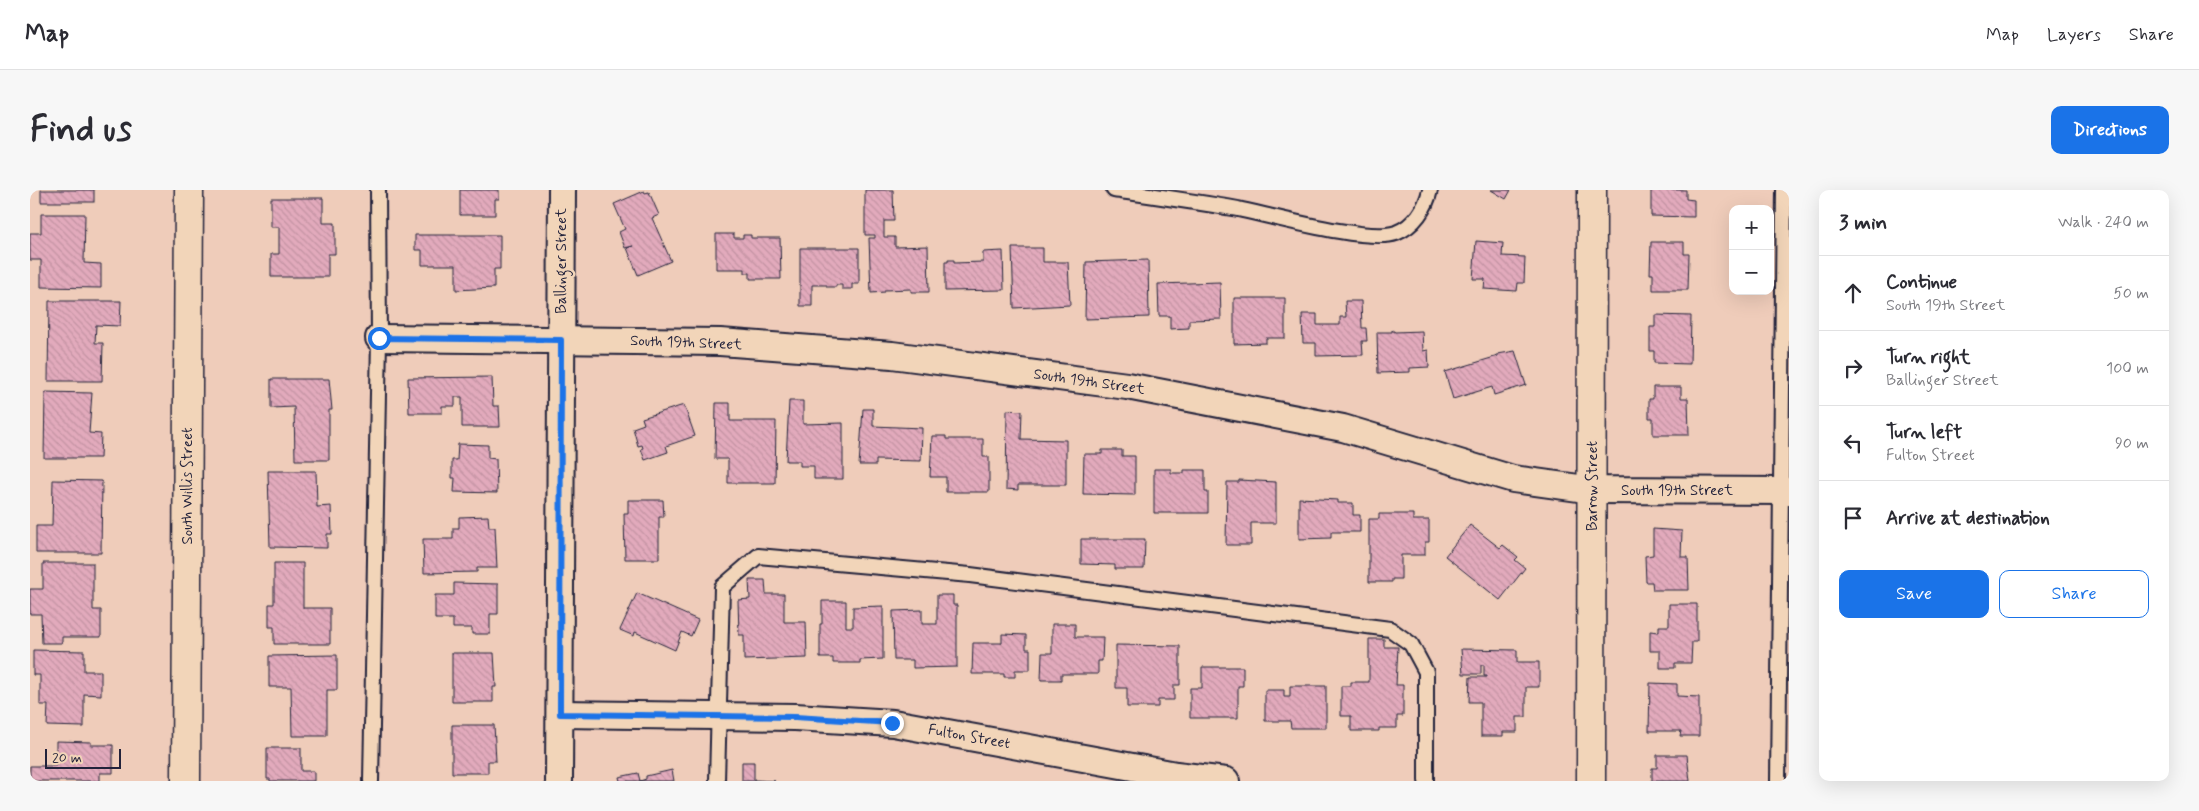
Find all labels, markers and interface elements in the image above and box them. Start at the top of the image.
text: Map [25,19,69,50]
text: Map [1986,23,2019,47]
text: Layers [2047,23,2101,47]
text: Share [2129,23,2174,47]
button: Directions [2051,106,2169,154]
text: Find us [30,107,132,153]
map controls [1729,205,1774,295]
button: + [1729,205,1774,250]
street label: Ballinger Street [552,208,573,314]
text: 3 min [1839,209,1887,237]
text: Walk · 240 m [2058,212,2149,233]
button: − [1729,250,1774,295]
text: Continue [1886,270,1957,295]
icon: ahead [1839,279,1867,307]
text: 50 m [2113,283,2149,304]
text: South 19th Street [1886,295,2005,316]
route start [368,327,391,350]
street label: South 19th Street [630,331,742,355]
text: Turn right [1886,345,1970,370]
icon: right [1839,354,1867,382]
text: 100 m [2106,358,2149,379]
street label: South 19th Street [1032,364,1146,400]
text: Ballinger Street [1886,370,1999,391]
text: Turn left [1886,420,1962,445]
street label: South Willis Street [178,427,198,545]
icon: left [1839,429,1867,457]
text: 90 m [2115,433,2149,454]
street label: Barrow Street [1583,441,1603,531]
text: Fulton Street [1886,445,1975,466]
street label: South 19th Street [1621,481,1733,501]
icon: arrive [1839,504,1867,532]
text: Arrive at destination [1886,506,2050,531]
button: Save [1839,570,1989,618]
button: Share [1999,570,2149,618]
route end [881,712,904,735]
street label: Fulton Street [926,720,1012,754]
scale bar [45,746,121,769]
text: 20 m [52,749,82,767]

